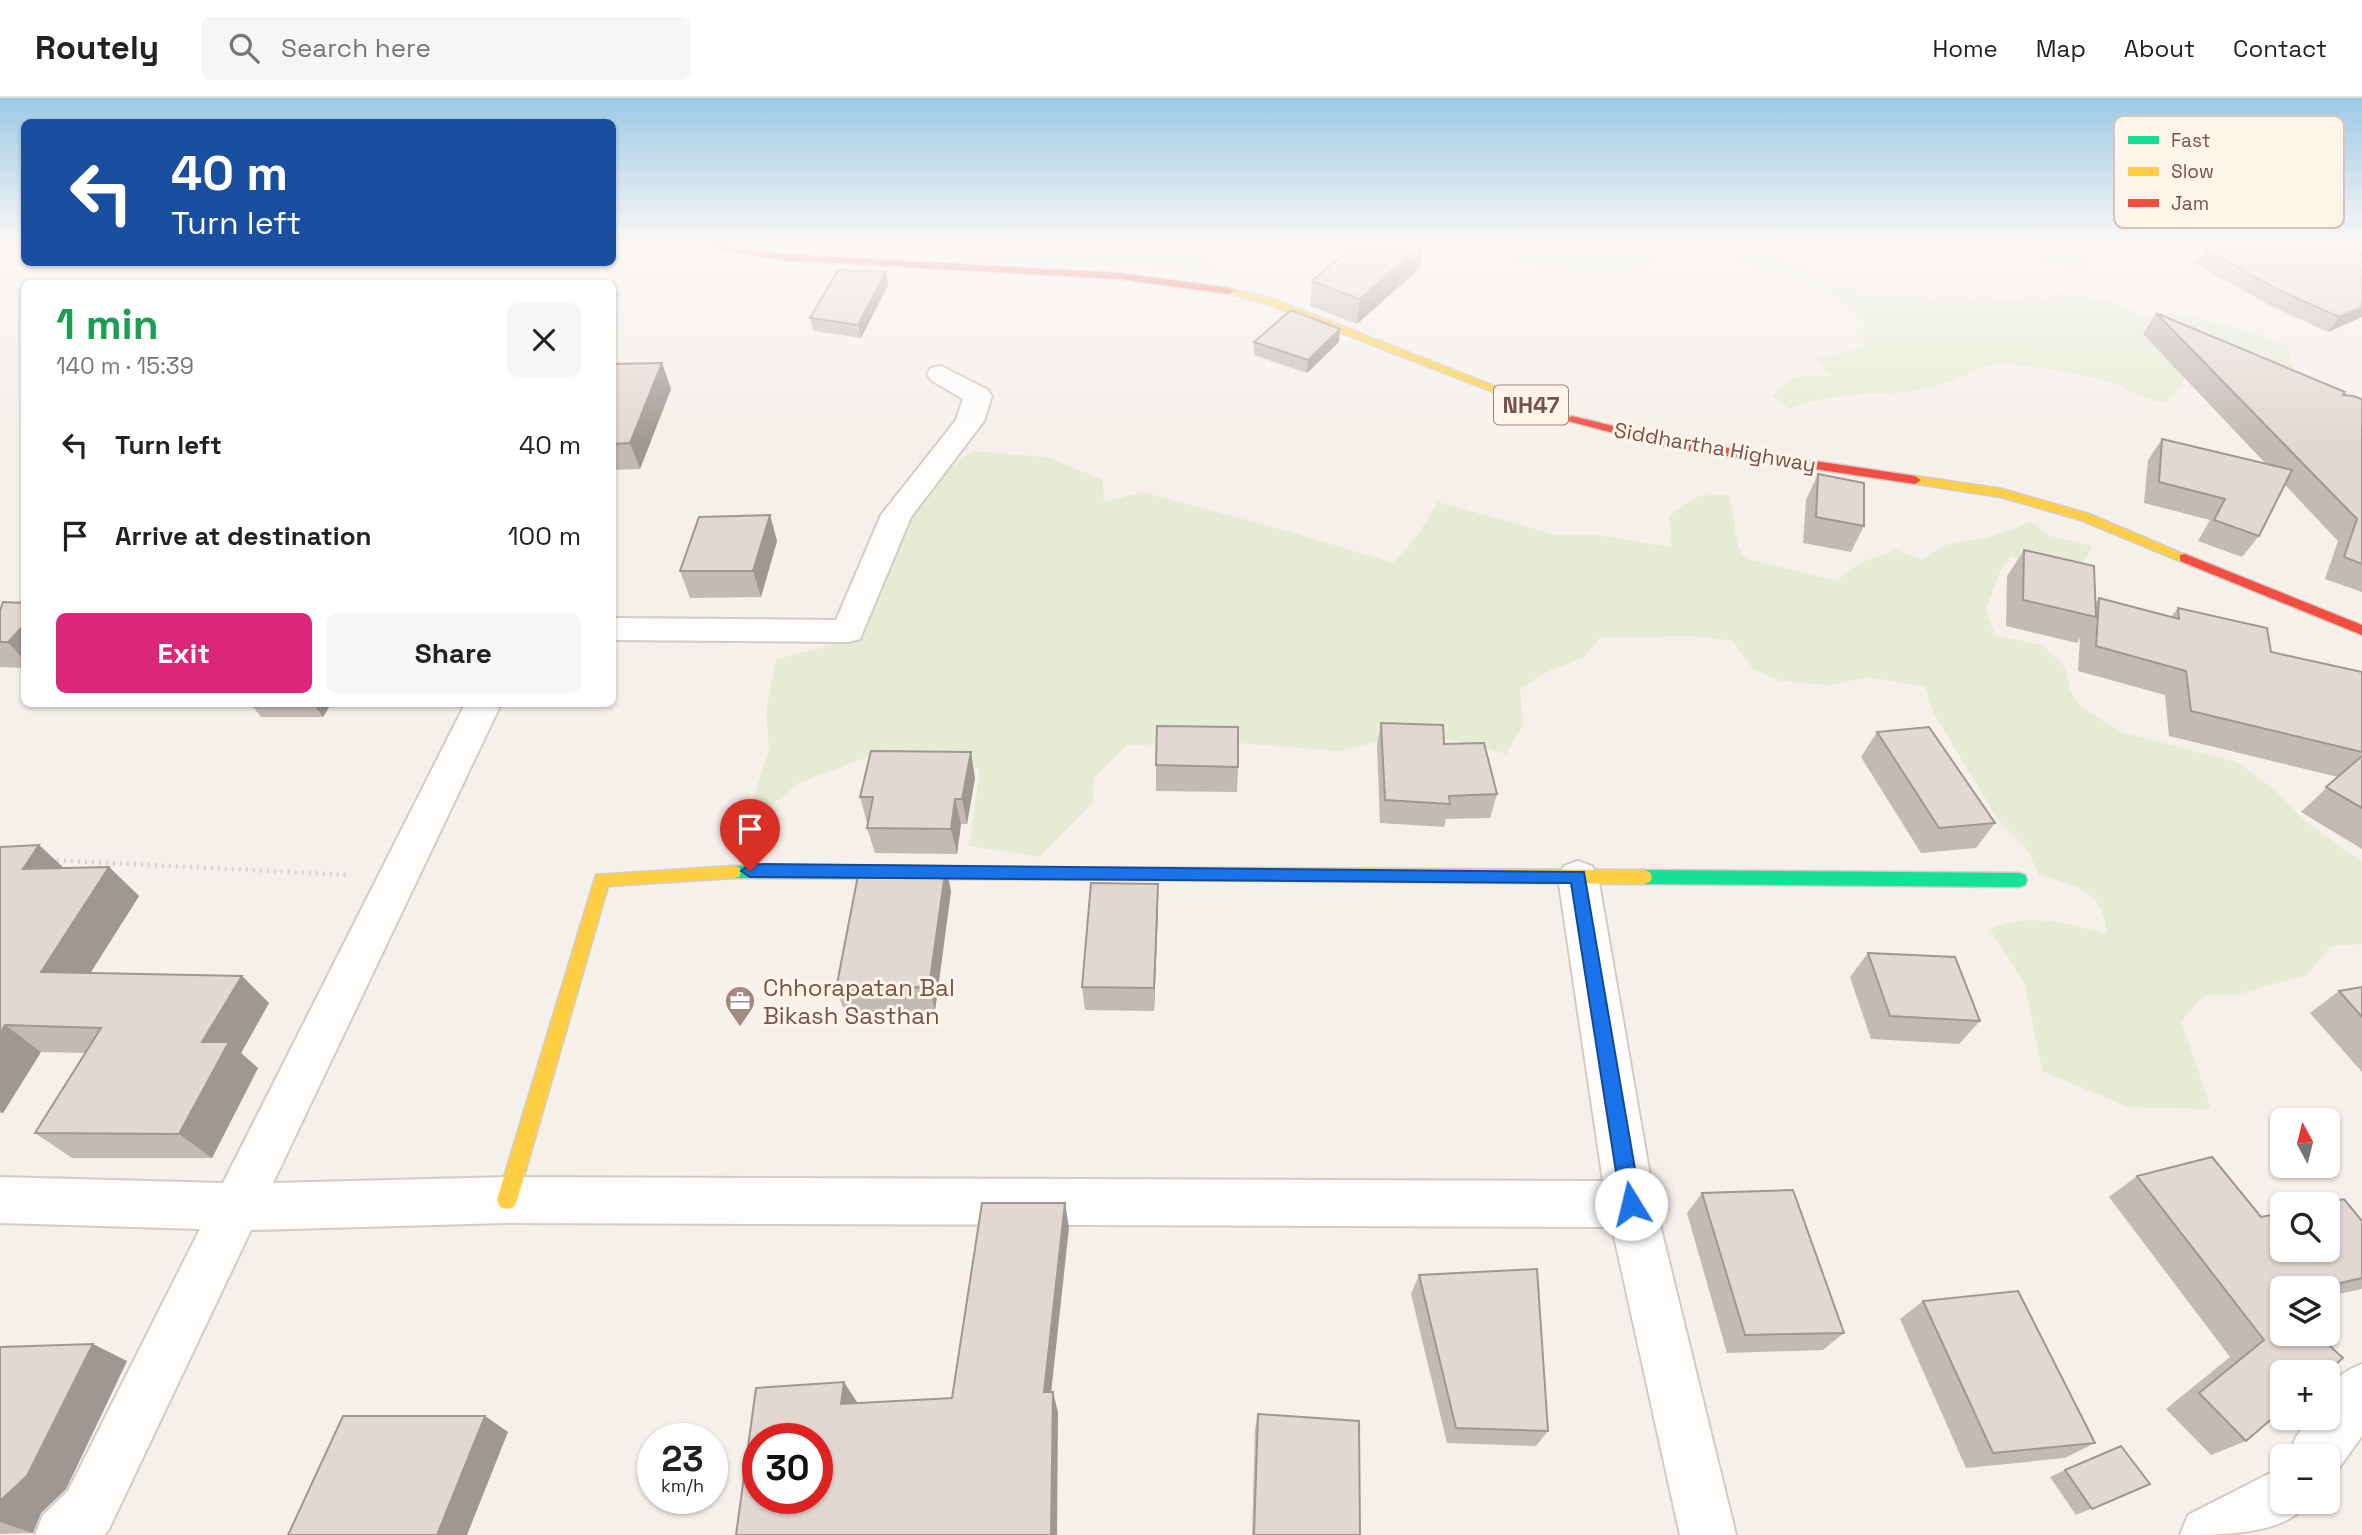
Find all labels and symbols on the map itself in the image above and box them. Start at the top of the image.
legend [2114,116,2344,228]
text: Fast [2171,128,2211,153]
text: Slow [2171,159,2214,184]
text: Jam [2171,191,2209,216]
road number: NH47 [1494,386,1568,424]
street label: Siddhartha Highway [1612,416,1818,478]
pin [720,799,780,871]
place label: Chhorapatan Bal Bikash Sasthan [763,972,955,1031]
office icon: Chhorapatan Bal Bikash Sasthan [723,984,757,1028]
north arrow [2270,1108,2340,1178]
position arrow [1594,1167,1668,1241]
speed limit sign: 30 [742,1423,833,1514]

